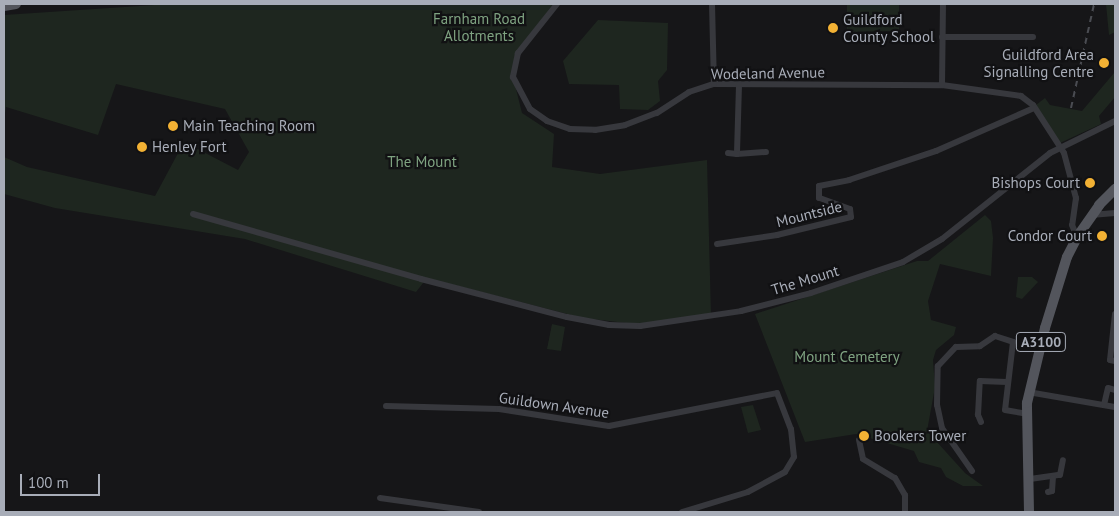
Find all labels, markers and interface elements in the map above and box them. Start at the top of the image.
park label: Farnham Road Allotments [433,9,525,44]
place label: Guildford County School [843,10,935,45]
marker: Guildford County School [827,22,839,34]
place label: Guildford Area Signalling Centre [984,45,1094,80]
marker: Guildford Area Signalling Centre [1098,57,1110,69]
street label: Wodeland Avenue [711,63,825,83]
place label: Main Teaching Room [183,117,316,135]
marker: Main Teaching Room [167,120,179,132]
place label: Henley Fort [152,138,227,156]
marker: Henley Fort [136,141,148,153]
park label: The Mount [387,153,457,171]
place label: Bishops Court [991,174,1080,192]
marker: Bishops Court [1084,177,1096,189]
street label: Mountside [774,197,844,231]
place label: Condor Court [1008,227,1092,245]
marker: Condor Court [1096,230,1108,242]
street label: The Mount [769,261,841,299]
road number: A3100 [1015,331,1067,354]
park label: Mount Cemetery [794,348,900,366]
street label: Guildown Avenue [497,388,611,422]
place label: Bookers Tower [874,427,967,445]
marker: Bookers Tower [858,430,870,442]
scale bar [22,464,102,496]
text: 100 m [28,473,69,492]

